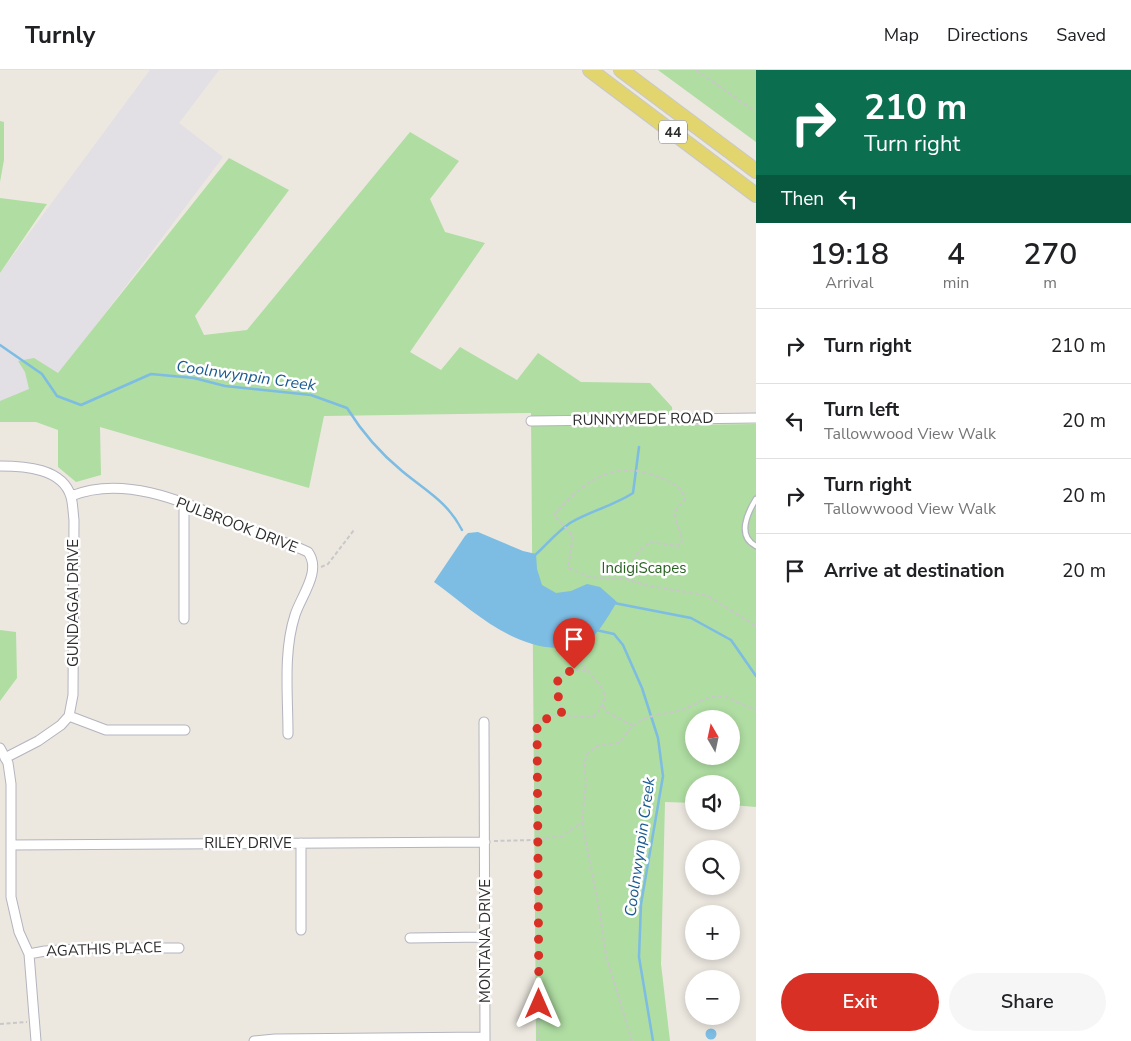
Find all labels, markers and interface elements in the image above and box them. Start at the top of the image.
text: Turnly [25,19,95,51]
text: Map [884,23,919,47]
text: Directions [947,23,1028,47]
text: Saved [1056,23,1106,47]
text: 210 m [864,84,967,131]
icon: right [781,90,846,155]
road number: 44 [659,121,687,144]
text: Turn right [864,129,960,159]
icon: left [834,185,862,213]
text: Then [781,186,824,212]
text: 19:18 [810,234,889,275]
text: 4 [947,234,965,275]
text: 270 [1023,234,1077,275]
text: Arrival [825,272,873,294]
text: min [943,272,969,294]
text: m [1043,272,1057,294]
icon: right [781,332,809,360]
text: Turn right [824,333,911,359]
text: 210 m [1051,333,1106,359]
water label: Coolnwynpin Creek [175,355,318,397]
text: Turn left [824,397,899,423]
icon: left [781,407,809,435]
street label: RUNNYMEDE ROAD [572,408,714,430]
text: 20 m [1062,408,1106,434]
text: Tallowwood View Walk [824,423,996,445]
text: Turn right [824,472,911,498]
icon: right [781,482,809,510]
text: 20 m [1062,483,1106,509]
street label: PULBROOK DRIVE [173,493,301,557]
text: Tallowwood View Walk [824,498,996,520]
street label: GUNDAGAI DRIVE [63,539,83,667]
icon: arrive [781,557,809,585]
park label: IndigiScapes [602,558,686,578]
text: Arrive at destination [824,558,1005,584]
text: 20 m [1062,558,1106,584]
pin [553,618,595,669]
icon: arrive [560,625,588,653]
north arrow [685,710,740,765]
map controls [685,710,740,1025]
water label: Coolnwynpin Creek [619,775,661,918]
button: sound [685,775,740,830]
street label: RILEY DRIVE [204,833,292,853]
button: search [685,840,740,895]
street label: MONTANA DRIVE [475,879,495,1003]
button: + [685,905,740,960]
street label: AGATHIS PLACE [46,937,162,961]
button: − [685,970,740,1025]
button: Exit [781,973,939,1031]
button: Share [949,973,1106,1031]
position arrow [512,977,564,1029]

